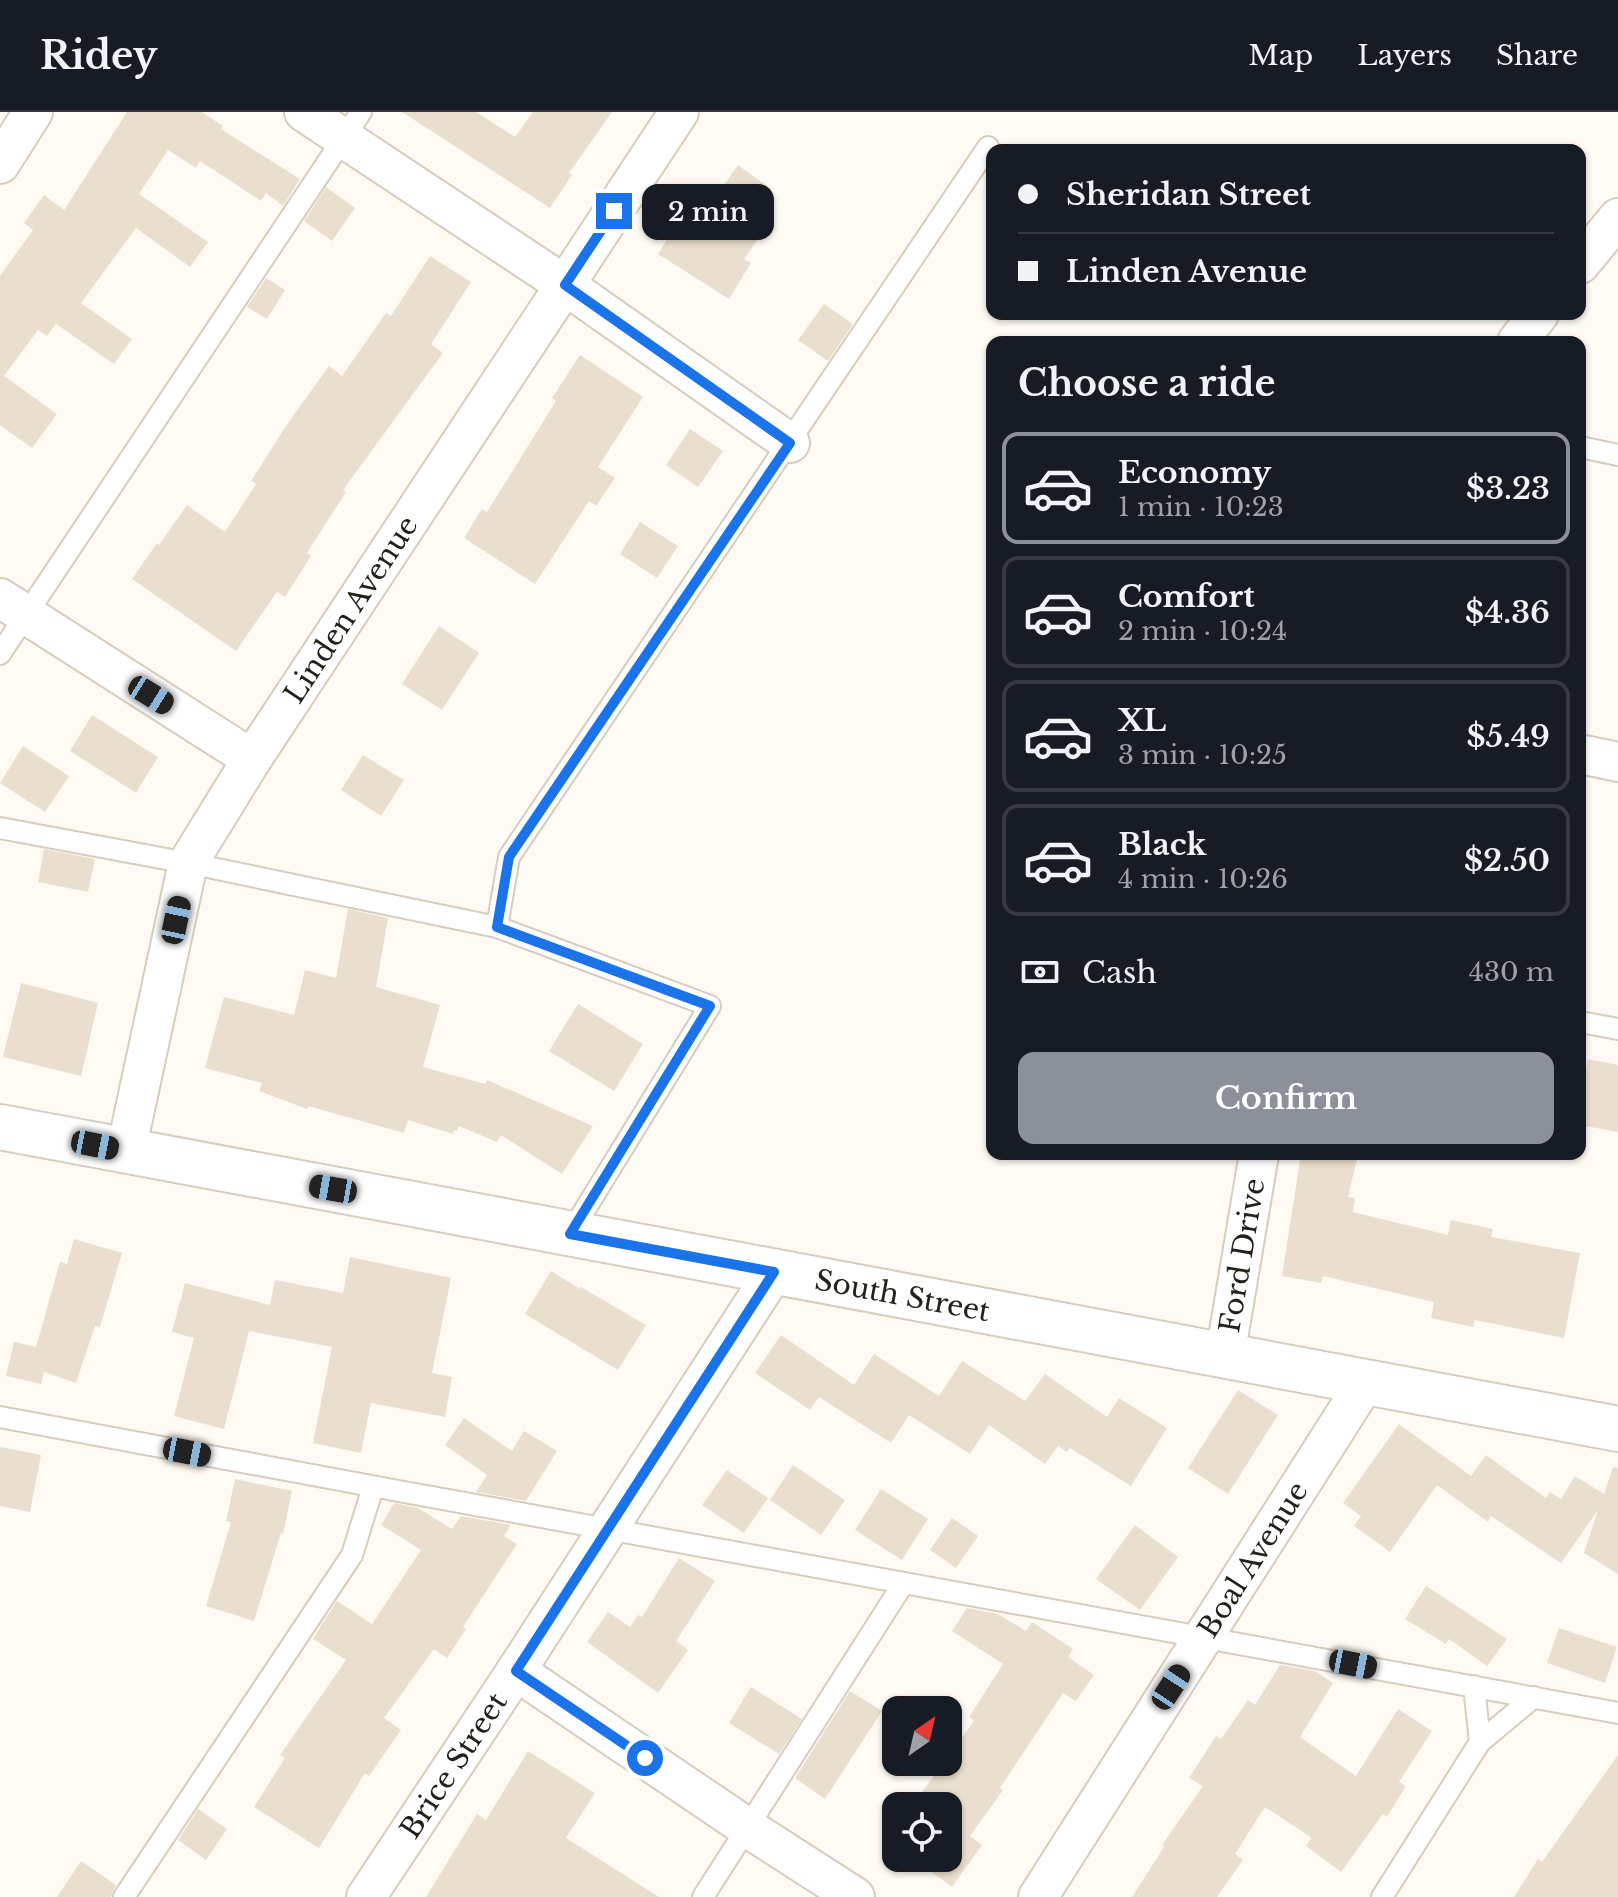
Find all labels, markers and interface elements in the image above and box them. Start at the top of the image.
text: Ridey [40,32,157,79]
text: Map [1248,38,1313,73]
text: Layers [1357,38,1452,73]
text: Share [1496,38,1578,73]
text: Sheridan Street [1066,176,1311,213]
callout: 2 min [642,183,774,239]
route end [596,193,632,229]
text: 2 min [668,196,748,228]
text: Linden Avenue [1066,253,1307,290]
text: Choose a ride [1018,361,1275,406]
icon: car [1022,452,1094,524]
text: Economy [1118,454,1271,491]
text: $3.23 [1466,470,1550,507]
text: 1 min · 10:23 [1118,491,1284,523]
street label: Linden Avenue [277,509,426,710]
icon: car [1022,576,1094,648]
text: Comfort [1118,578,1255,615]
text: $4.36 [1465,594,1550,631]
text: 2 min · 10:24 [1118,615,1287,647]
car [124,672,178,718]
icon: car [1022,700,1094,772]
text: XL [1118,702,1166,739]
text: $5.49 [1466,718,1550,755]
text: 3 min · 10:25 [1118,739,1287,771]
icon: car [1022,824,1094,896]
text: Black [1118,826,1206,863]
text: $2.50 [1464,842,1550,879]
text: 4 min · 10:26 [1118,863,1288,895]
car [159,894,193,946]
icon: cash [1018,950,1062,994]
text: Cash [1082,954,1157,991]
text: 430 m [1469,956,1554,988]
button: Confirm [1018,1052,1554,1144]
car [69,1129,121,1161]
car [307,1173,359,1205]
street label: Ford Drive [1212,1176,1273,1335]
street label: South Street [812,1262,993,1329]
car [161,1436,213,1468]
street label: Boal Avenue [1191,1475,1316,1644]
car [1327,1648,1379,1680]
car [1148,1660,1194,1714]
street label: Brice Street [393,1686,515,1845]
north arrow [882,1696,962,1776]
map controls [882,1696,962,1872]
route start [627,1740,663,1776]
button: locate [882,1792,962,1872]

